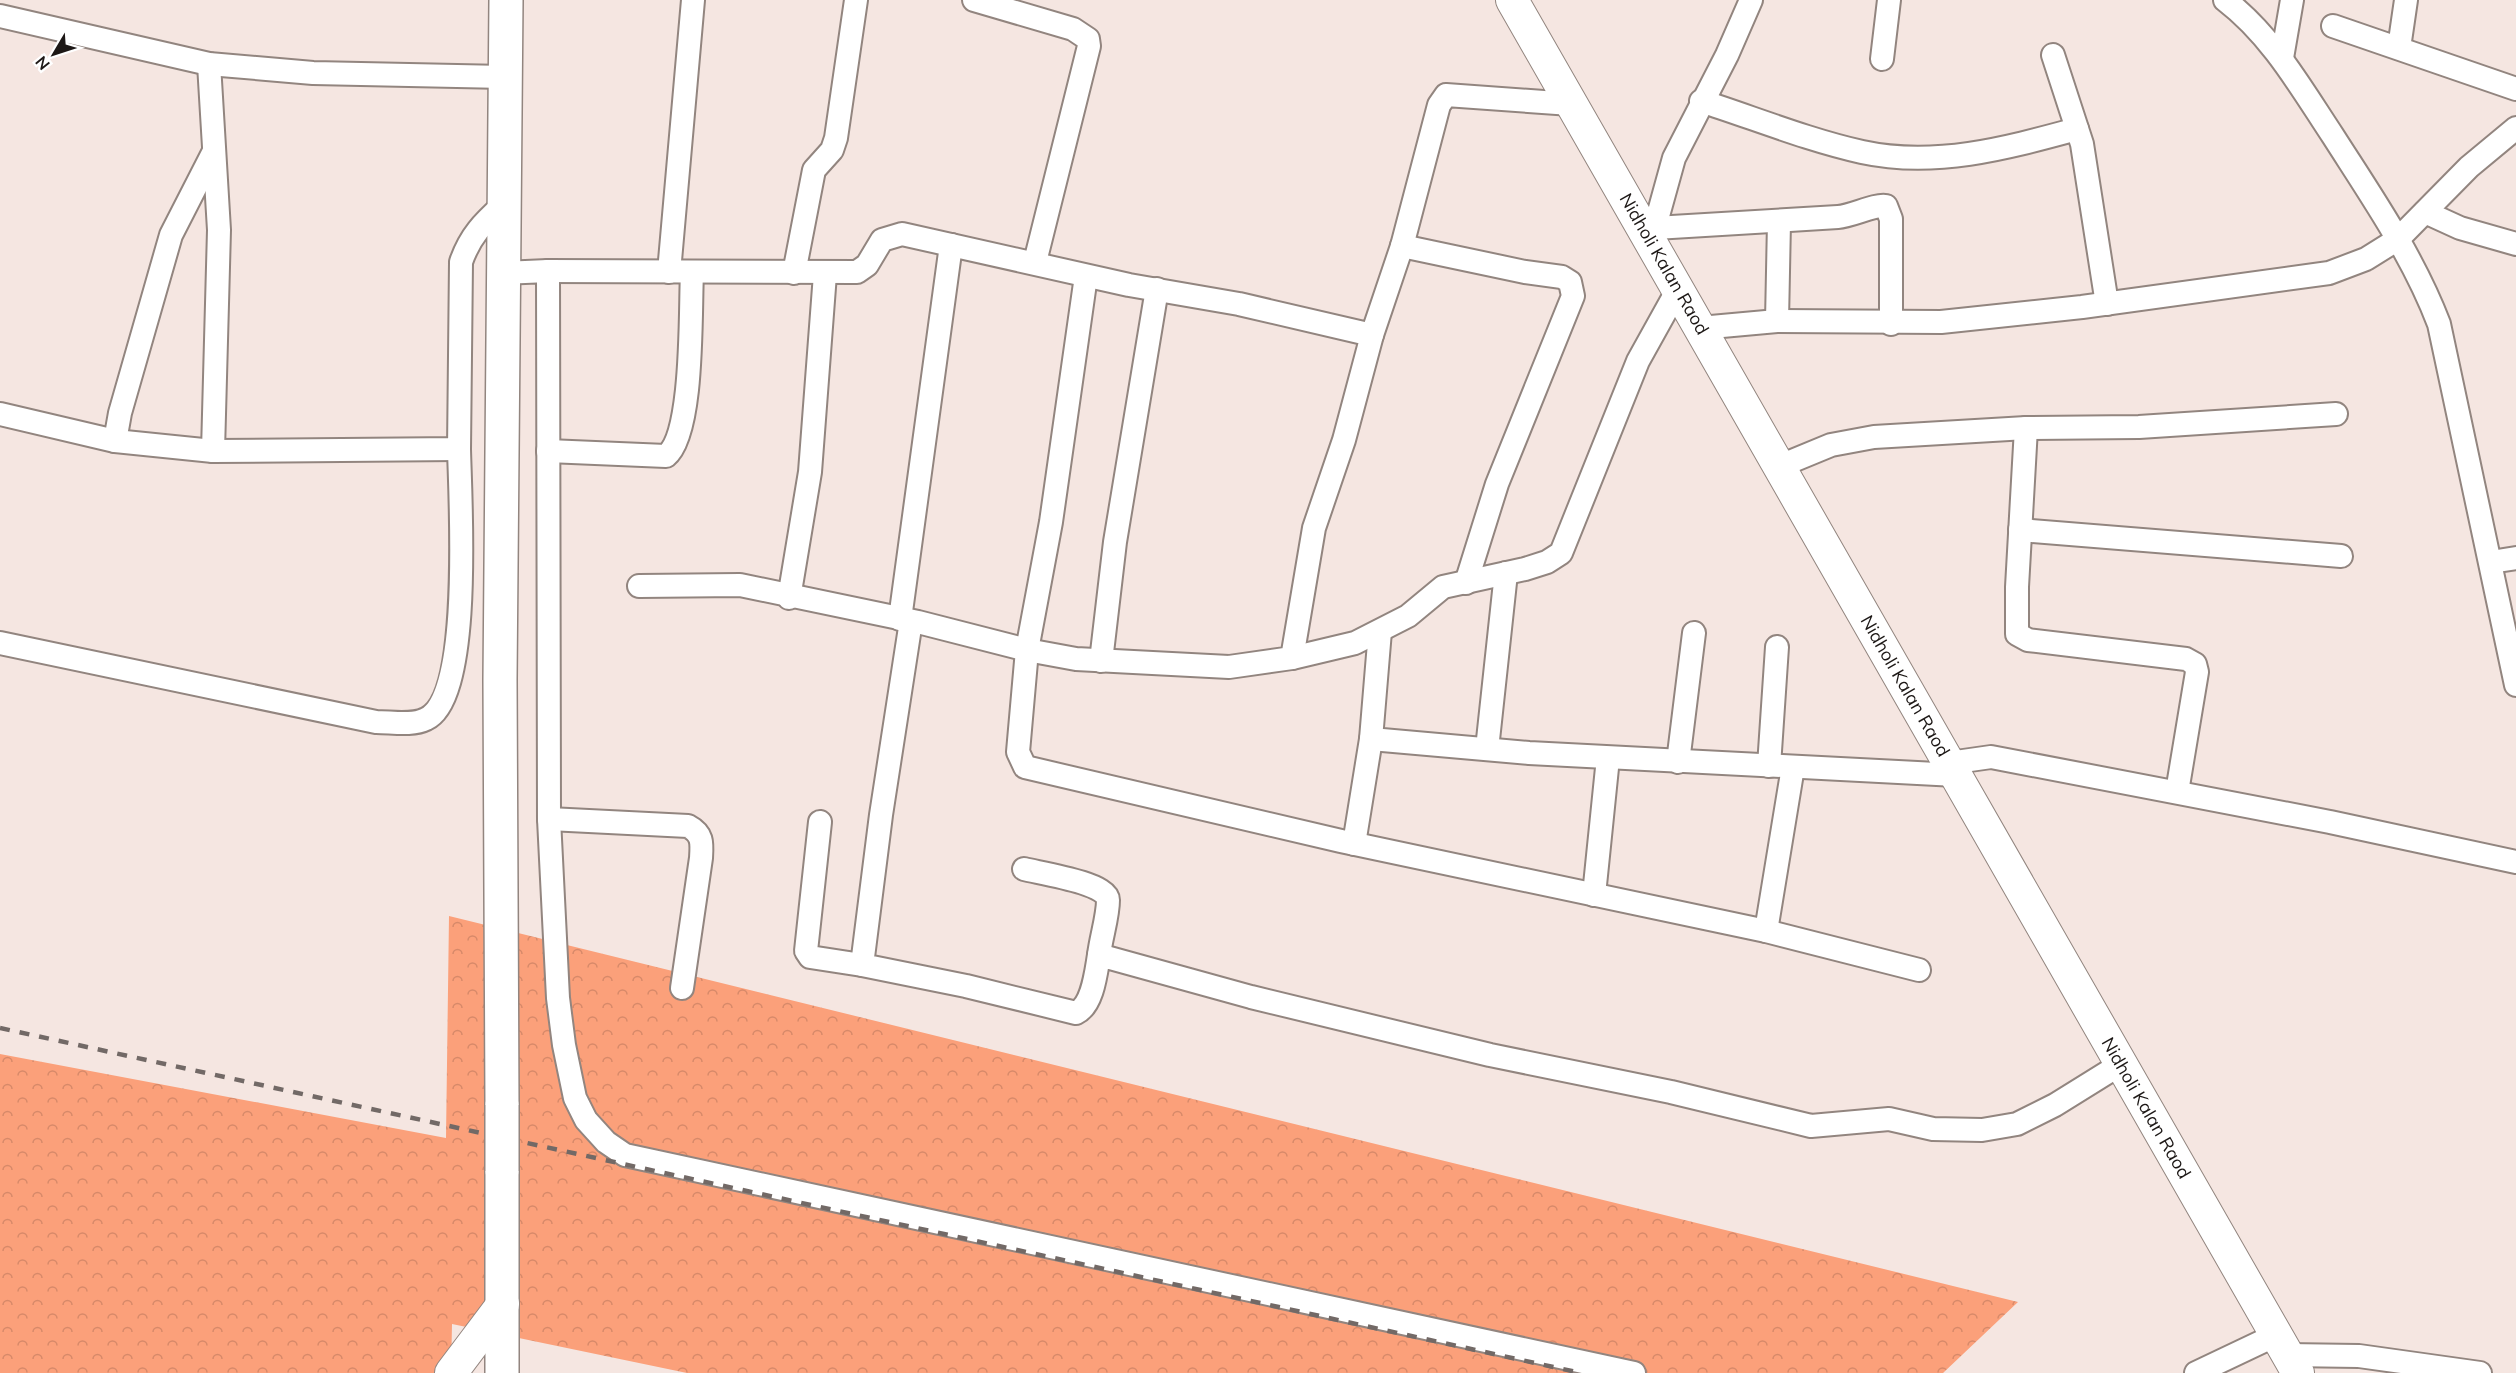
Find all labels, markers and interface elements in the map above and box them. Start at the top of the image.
north arrow [24,24,84,84]
text: N [31,52,54,74]
street label: Nidholi Kalan Raod [1615,189,1714,339]
street label: Nidholi Kalan Raod [1856,611,1955,761]
street label: Nidholi Kalan Raod [2097,1033,2196,1183]

